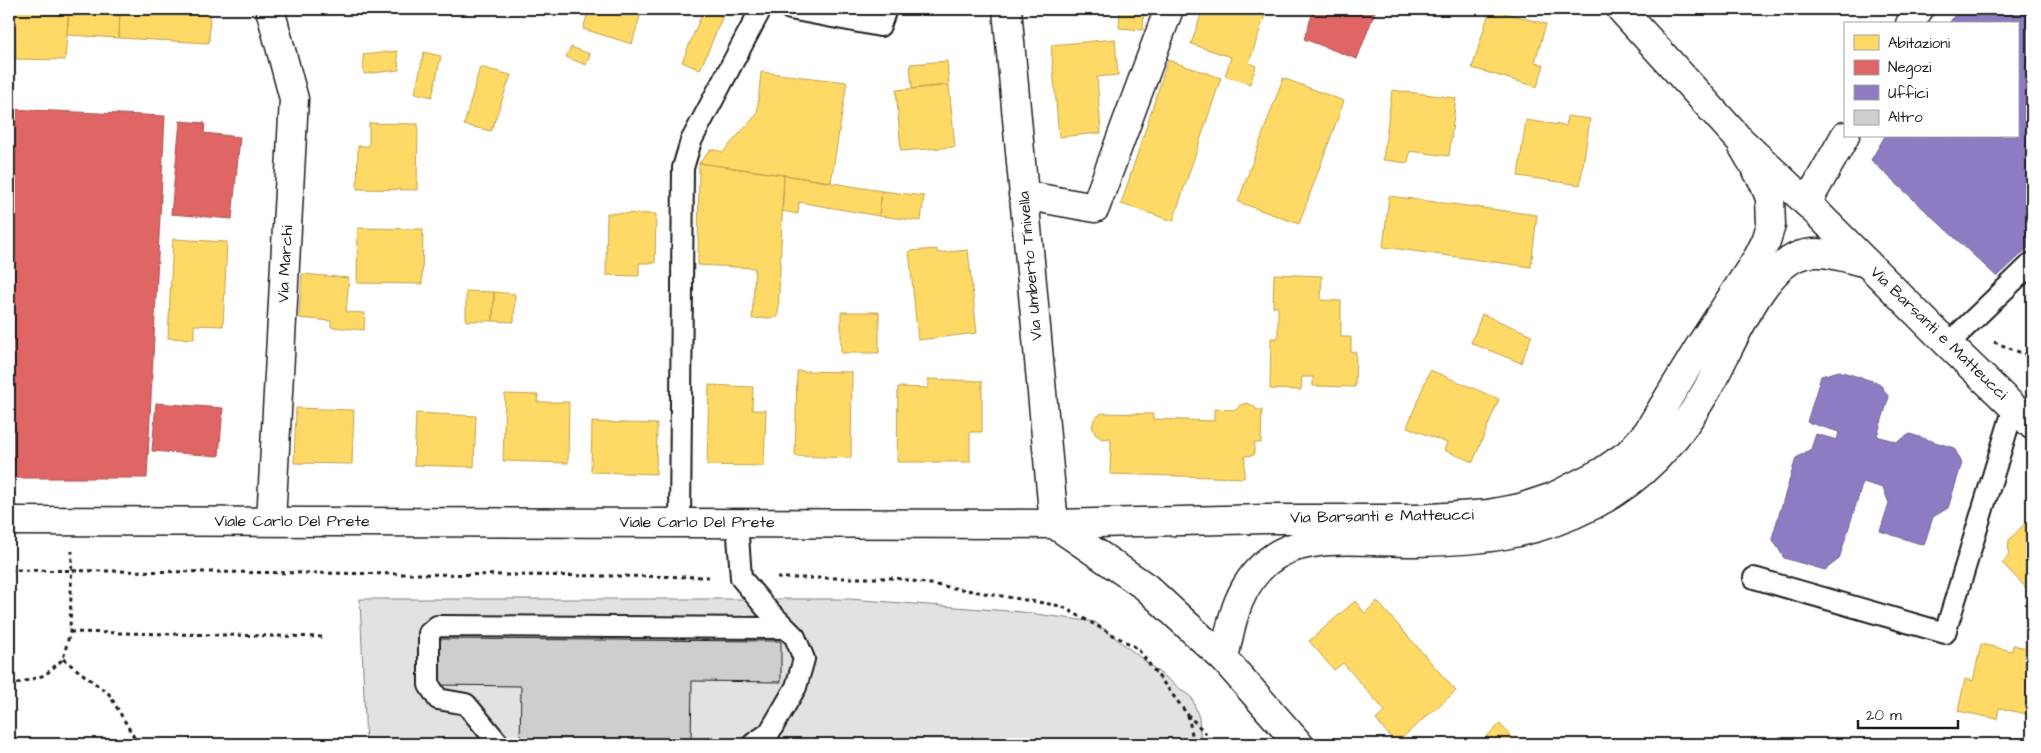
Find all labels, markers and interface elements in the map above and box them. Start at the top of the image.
legend [1844,22,2018,138]
text: Abitazioni [1888,33,1951,54]
text: Negozi [1888,57,1932,79]
text: Uffici [1888,83,1929,104]
text: Altro [1888,107,1923,128]
street label: Via Umberto Tinivella [1013,190,1047,342]
street label: Via Marchi [272,224,298,303]
street label: Via Barsanti e Matteucci [1865,261,2013,405]
street label: Via Barsanti e Matteucci [1290,503,1475,529]
street label: Viale Carlo Del Prete [214,510,370,532]
street label: Viale Carlo Del Prete [619,511,775,533]
scale bar [1858,698,1958,730]
text: 20 m [1866,705,1902,726]

